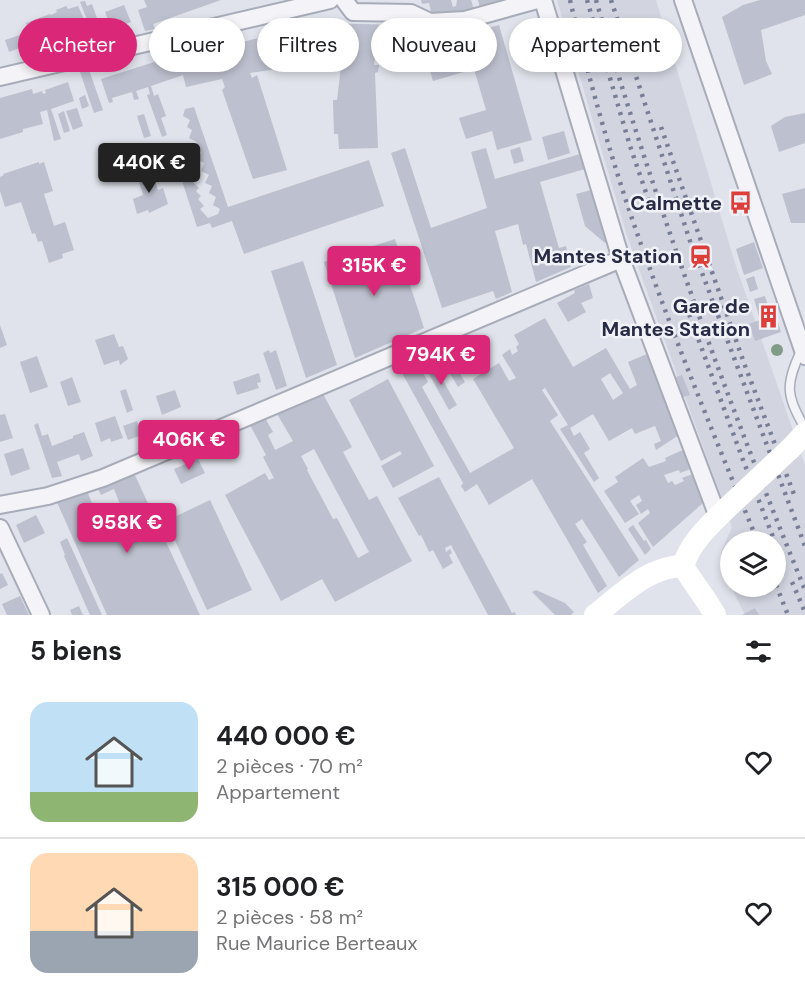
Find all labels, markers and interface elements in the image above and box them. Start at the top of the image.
chip: Acheter [18,18,137,72]
chip: Louer [149,18,245,72]
chip: Filtres [257,18,359,72]
chip: Nouveau [371,18,497,72]
chip: Appartement [509,18,682,72]
pin: 440K € [100,143,198,194]
text: 440K € [112,149,186,175]
place label: Calmette [630,190,722,216]
bus stop icon: Calmette [727,190,753,216]
place label: Mantes Station [533,243,682,269]
station icon: Mantes Station [687,243,713,269]
pin: 315K € [325,246,423,297]
text: 315K € [341,252,407,278]
place label: Gare de Mantes Station [601,293,750,342]
building icon: Gare de Mantes Station [755,304,781,330]
pin: 794K € [392,335,490,386]
text: 794K € [406,341,476,367]
pin: 406K € [140,420,238,471]
text: 406K € [152,426,226,452]
pin: 958K € [78,503,176,554]
text: 958K € [91,509,163,535]
map controls [720,531,786,597]
button: layers [720,531,786,597]
text: 5 biens [30,634,122,668]
icon: filters [742,635,775,668]
text: 440 000 € [216,719,356,753]
icon: home [78,726,150,798]
icon: heart [742,746,775,779]
text: 2 pièces · 70 m² [216,753,363,779]
text: Appartement [216,779,340,805]
text: 315 000 € [216,870,345,904]
icon: home [78,877,150,949]
icon: heart [742,897,775,930]
text: 2 pièces · 58 m² [216,904,363,930]
text: Rue Maurice Berteaux [216,930,418,956]

